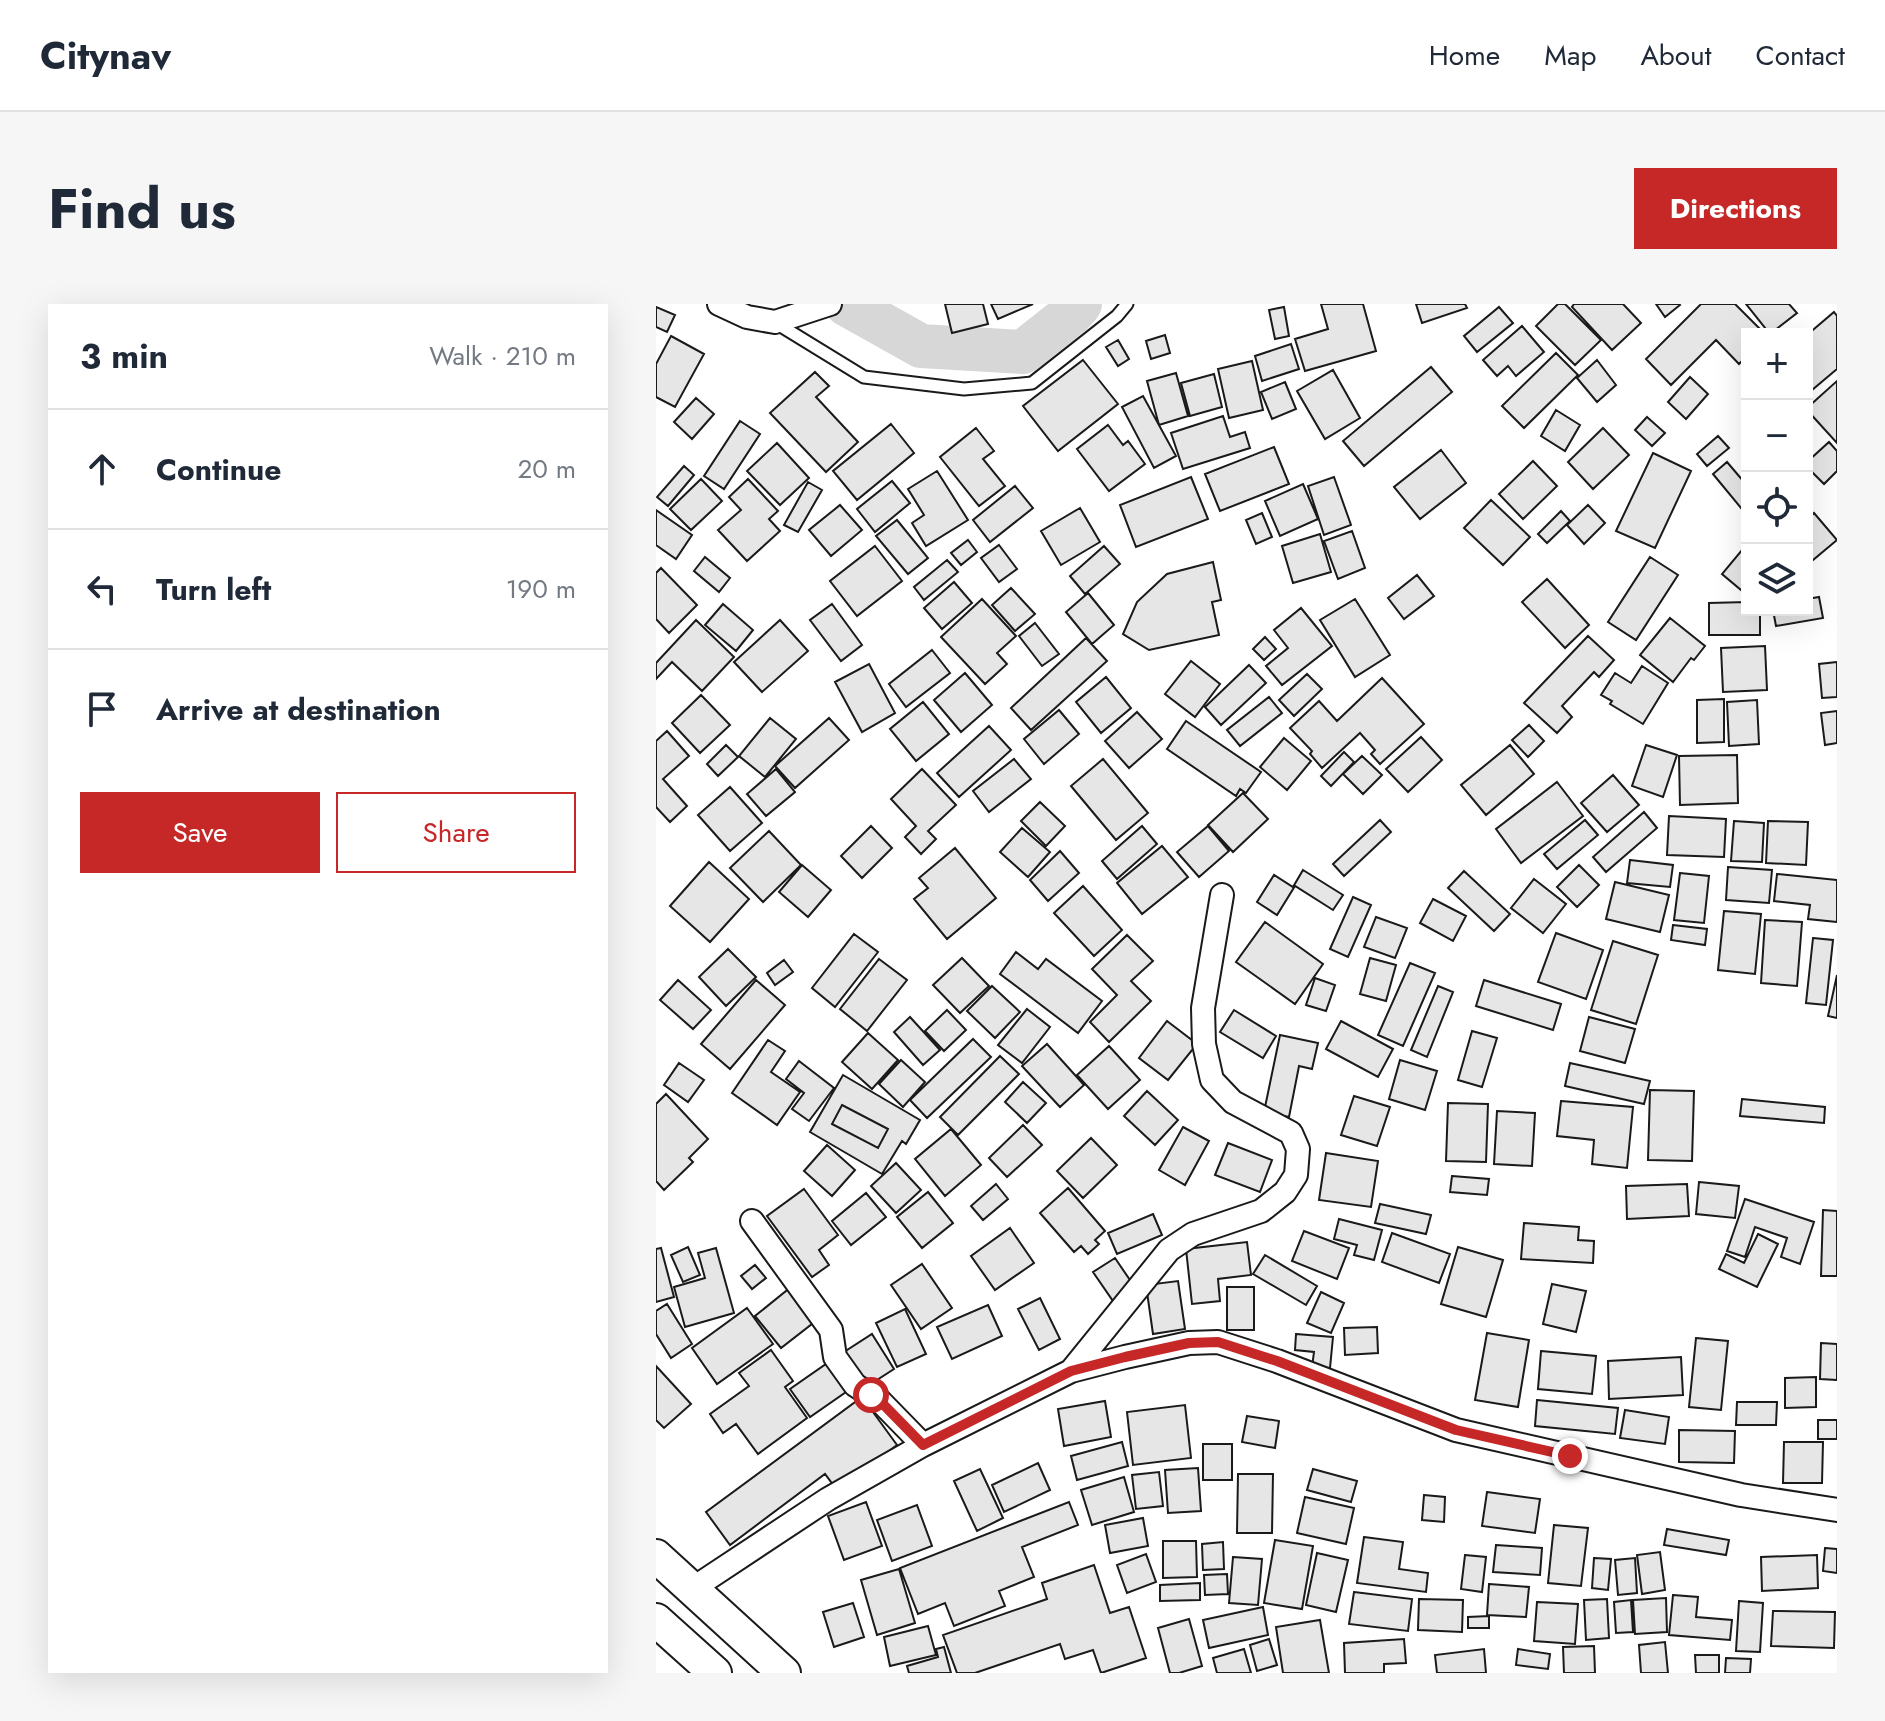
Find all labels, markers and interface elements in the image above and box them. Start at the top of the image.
text: Citynav [40,28,171,83]
text: Home [1429,35,1500,76]
text: Map [1544,35,1596,76]
text: About [1640,35,1712,76]
text: Contact [1756,35,1845,76]
text: Find us [48,168,236,249]
button: Directions [1634,168,1837,249]
map controls [1741,328,1813,616]
button: + [1741,328,1813,400]
text: 3 min [80,332,168,381]
text: Walk · 210 m [429,337,576,375]
button: − [1741,400,1813,472]
icon: ahead [80,447,124,491]
text: Continue [156,448,282,491]
text: 20 m [518,450,576,488]
button: locate [1741,472,1813,544]
button: layers [1741,544,1813,616]
icon: left [80,567,124,611]
text: Turn left [156,568,271,611]
text: 190 m [506,570,576,608]
icon: arrive [80,687,124,731]
text: Arrive at destination [156,688,441,731]
button: Save [80,792,320,873]
button: Share [336,792,576,873]
route start [853,1377,889,1413]
route end [1552,1438,1588,1474]

